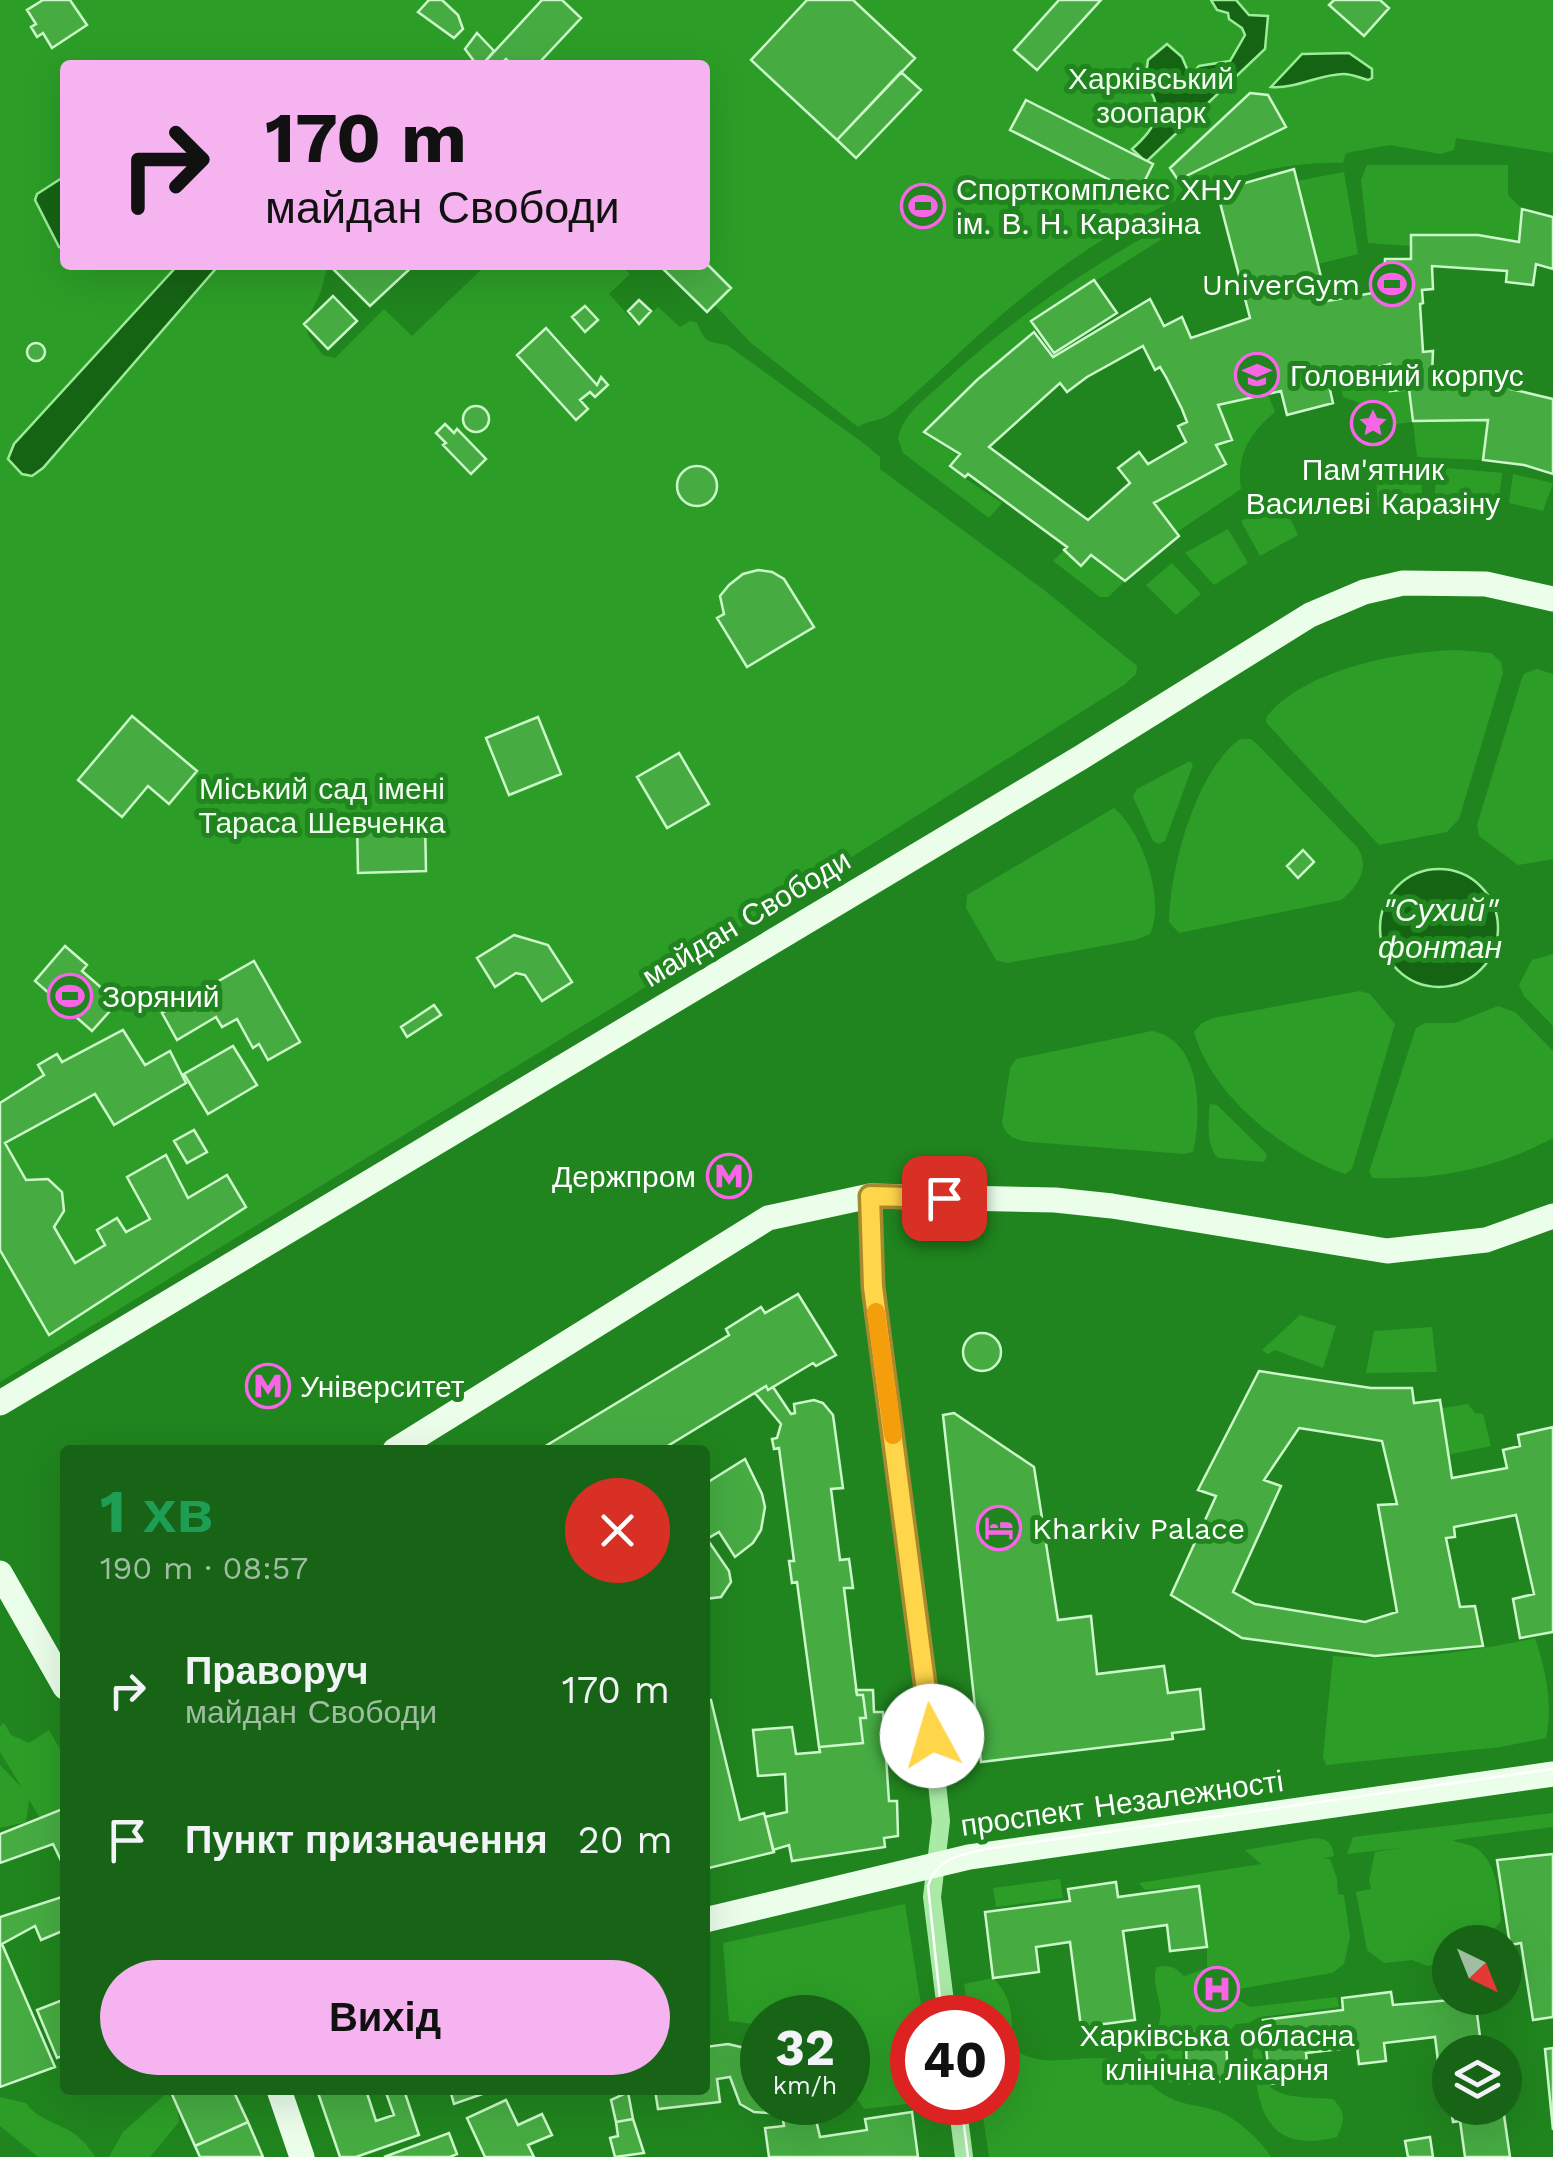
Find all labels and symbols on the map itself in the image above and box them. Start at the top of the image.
park label: Харківський зоопарк [1068,61,1234,130]
place label: Спорткомплекс ХНУ ім. В. Н. Каразіна [956,172,1242,241]
sports icon: Спорткомплекс ХНУ ім. В. Н. Каразіна [900,183,946,229]
sports icon: UniverGym [1369,261,1415,307]
place label: UniverGym [1202,267,1360,302]
school or university icon: Головний корпус [1234,352,1280,398]
place label: Головний корпус [1290,358,1524,393]
place icon: Пам'ятник Василеві Каразіну [1350,400,1396,446]
place label: Пам'ятник Василеві Каразіну [1246,452,1500,521]
park label: Міський сад імені Тараса Шевченка [198,771,446,840]
street label: майдан Свободи [636,842,856,994]
water label: "Сухий" фонтан [1378,891,1502,966]
sports icon: Зоряний [47,973,93,1019]
place label: Зоряний [102,979,219,1014]
metro station icon: Держпром [706,1153,752,1199]
pin [902,1156,987,1241]
place label: Держпром [552,1159,696,1194]
metro station icon: Університет [245,1363,291,1409]
place label: Університет [300,1369,465,1404]
hotel icon: Kharkiv Palace [976,1505,1022,1551]
place label: Kharkiv Palace [1032,1511,1245,1546]
position arrow [880,1684,984,1788]
street label: проспект Незалежності [958,1763,1286,1843]
north arrow [1432,1925,1522,2015]
hospital icon: Харківська обласна клінічна лікарня [1194,1966,1240,2012]
speed limit sign: 40 [890,1995,1020,2125]
place label: Харківська обласна клінічна лікарня [1079,2018,1355,2087]

